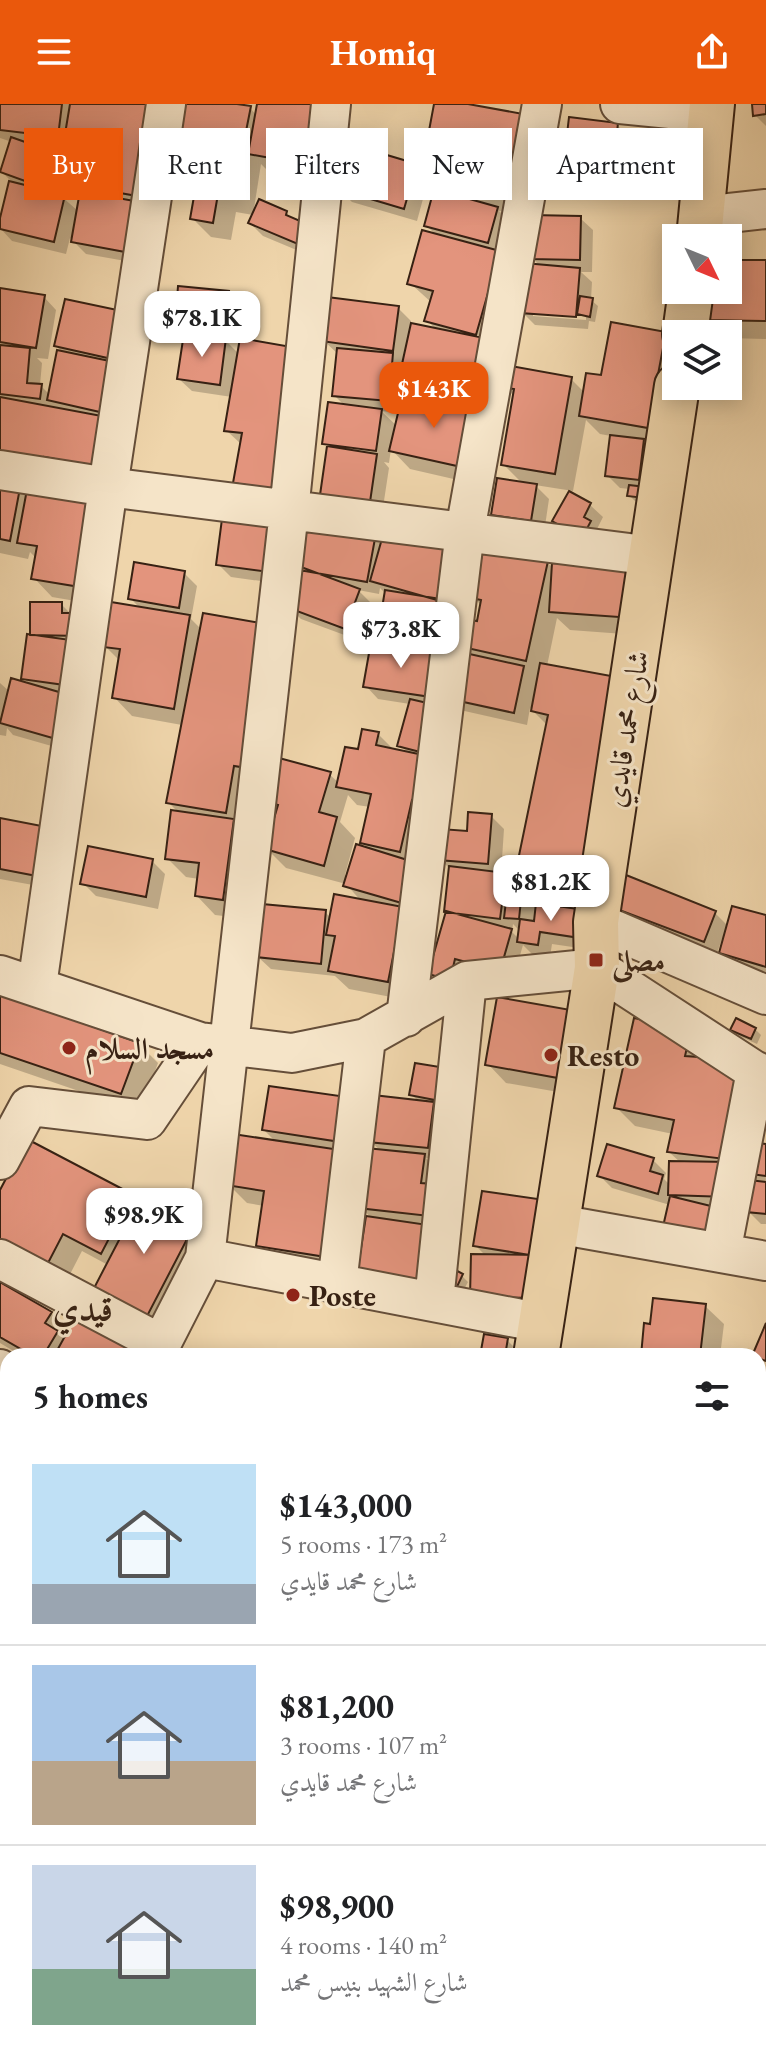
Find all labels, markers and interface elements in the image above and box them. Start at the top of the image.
text: Homiq [330,29,436,76]
icon: menu [32,30,76,74]
icon: share [690,30,734,74]
chip: Buy [24,128,123,200]
chip: Rent [139,128,250,200]
chip: Filters [266,128,388,200]
chip: New [404,128,512,200]
chip: Apartment [528,128,703,200]
north arrow [662,224,742,304]
map controls [662,224,742,400]
pin: $78.1K [137,291,267,359]
text: $78.1K [162,300,242,334]
button: layers [662,320,742,400]
pin: $143K [378,362,490,430]
text: $143K [397,371,471,405]
pin: $73.8K [336,602,466,670]
text: $73.8K [361,611,441,645]
street label: شارع محمد قايدي [594,648,664,811]
pin: $81.2K [486,855,616,923]
text: $81.2K [511,864,591,898]
place label: مصلى [611,941,665,984]
marker: مصلى [587,951,605,969]
place label: مسجد السلام [85,1029,214,1075]
place label: Resto [567,1036,639,1075]
marker: مسجد السلام [60,1039,78,1057]
marker: Resto [542,1046,560,1064]
pin: $98.9K [79,1188,209,1256]
text: $98.9K [104,1197,184,1231]
place label: Poste [309,1276,376,1315]
district label: قيدي [53,1286,113,1335]
marker: Poste [284,1286,302,1304]
text: 5 homes [32,1374,148,1418]
icon: filters [690,1374,734,1418]
text: $143,000 [280,1483,412,1527]
icon: home [96,1496,192,1592]
text: 5 rooms · 173 m² [280,1527,447,1561]
text: شارع محمد قايدي [280,1564,417,1598]
text: $81,200 [280,1684,394,1728]
icon: home [96,1697,192,1793]
text: 3 rooms · 107 m² [280,1728,447,1762]
text: شارع محمد قايدي [280,1765,417,1799]
text: $98,900 [280,1884,394,1928]
icon: home [96,1897,192,1993]
text: 4 rooms · 140 m² [280,1928,447,1962]
text: شارع الشهيد بنيس محمد [280,1965,468,1999]

